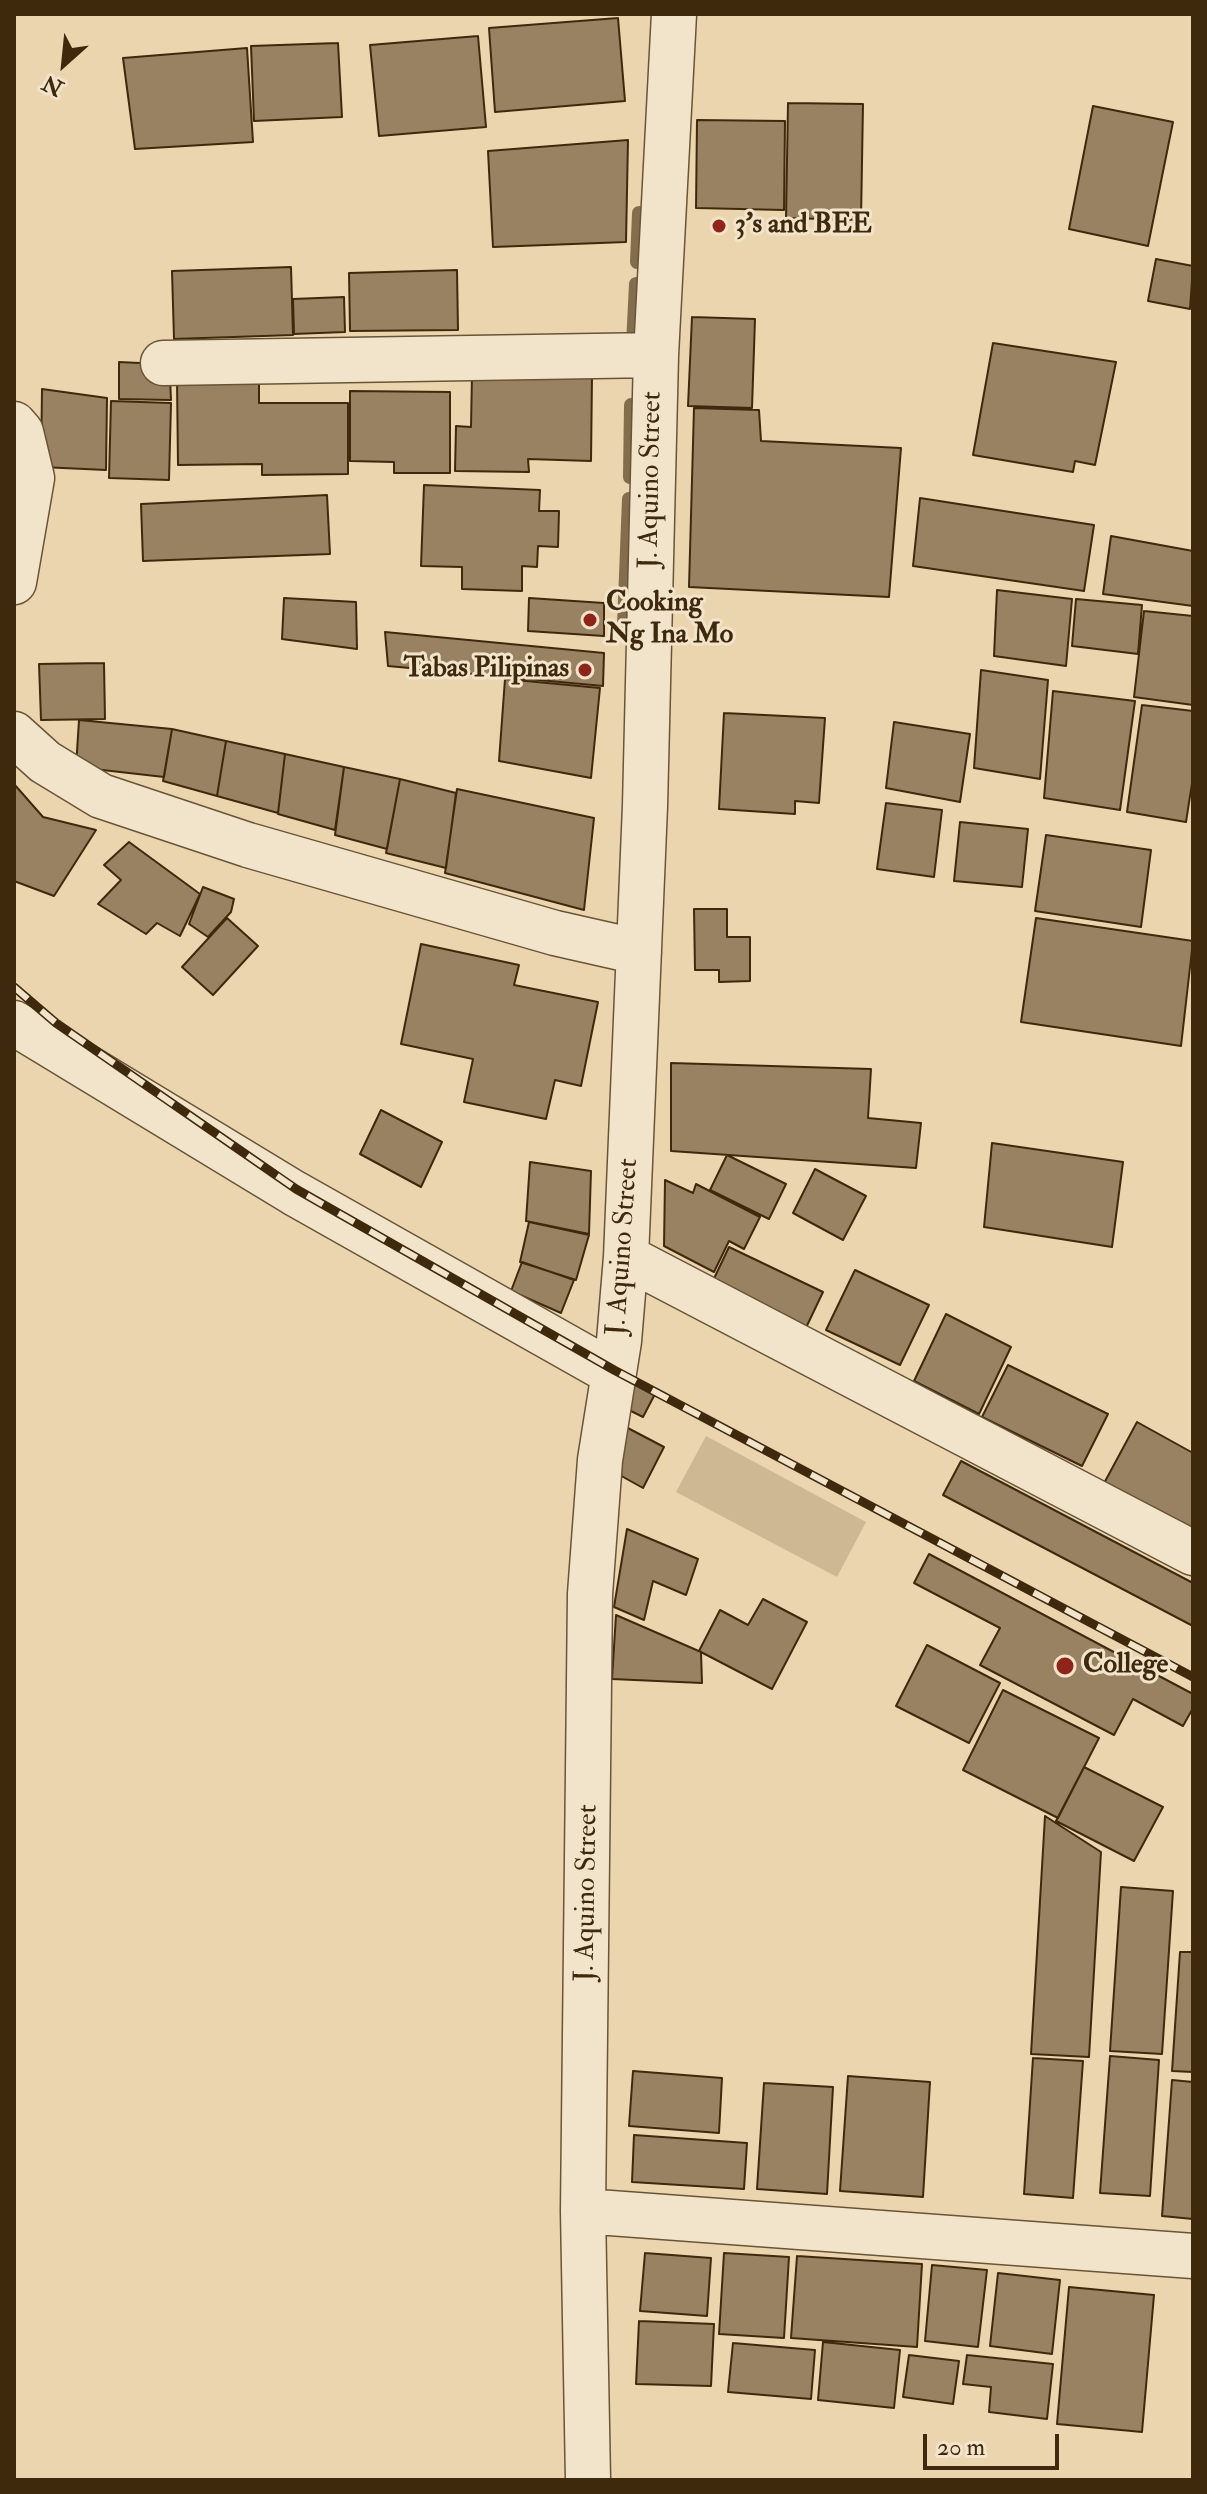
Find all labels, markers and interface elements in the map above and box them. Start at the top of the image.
north arrow [24,24,104,104]
text: N [38,68,68,102]
place label: 3's and BEE [735,209,872,243]
marker: 3's and BEE [710,217,728,235]
street label: J. Aquino Street [634,391,670,569]
place label: Cooking Ng Ina Mo [606,587,733,653]
marker: Cooking Ng Ina Mo [581,611,599,629]
place label: Tabas Pilipinas [404,653,569,687]
marker: Tabas Pilipinas [576,661,594,679]
street label: J. Aquino Street [601,1157,647,1337]
place label: College [1083,1649,1168,1683]
marker: College [1054,1655,1076,1677]
street label: J. Aquino Street [570,1804,606,1982]
scale bar [927,2418,1063,2468]
text: 20 m [937,2432,985,2463]

